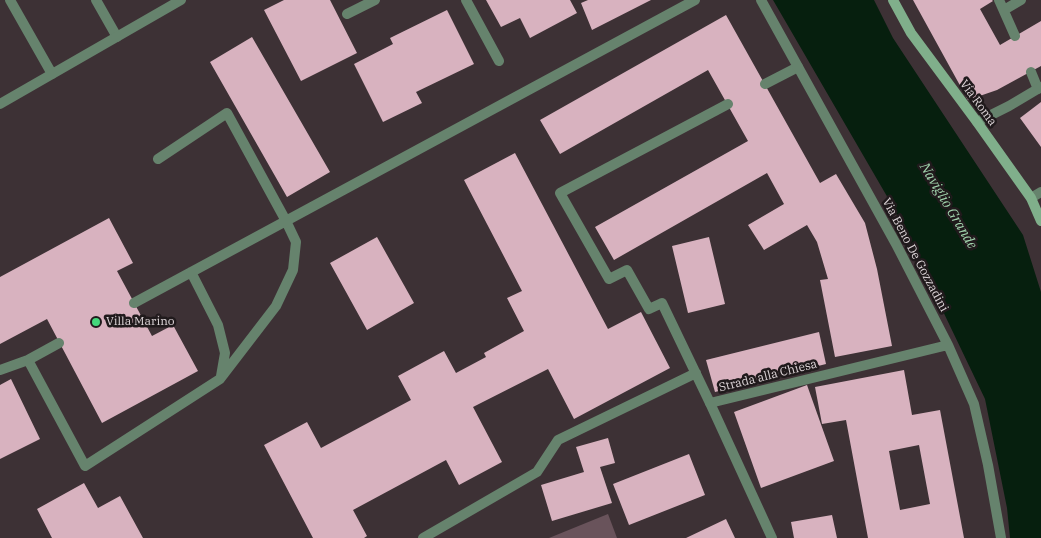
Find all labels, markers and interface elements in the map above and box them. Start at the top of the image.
street label: Via Roma [956,77,1000,129]
water label: Naviglio Grande [916,160,980,252]
street label: Via Beno De Gozzadini [879,196,951,314]
place label: Villa Marino [106,315,175,329]
marker: Villa Marino [90,316,102,328]
street label: Strada alla Chiesa [717,357,819,395]

